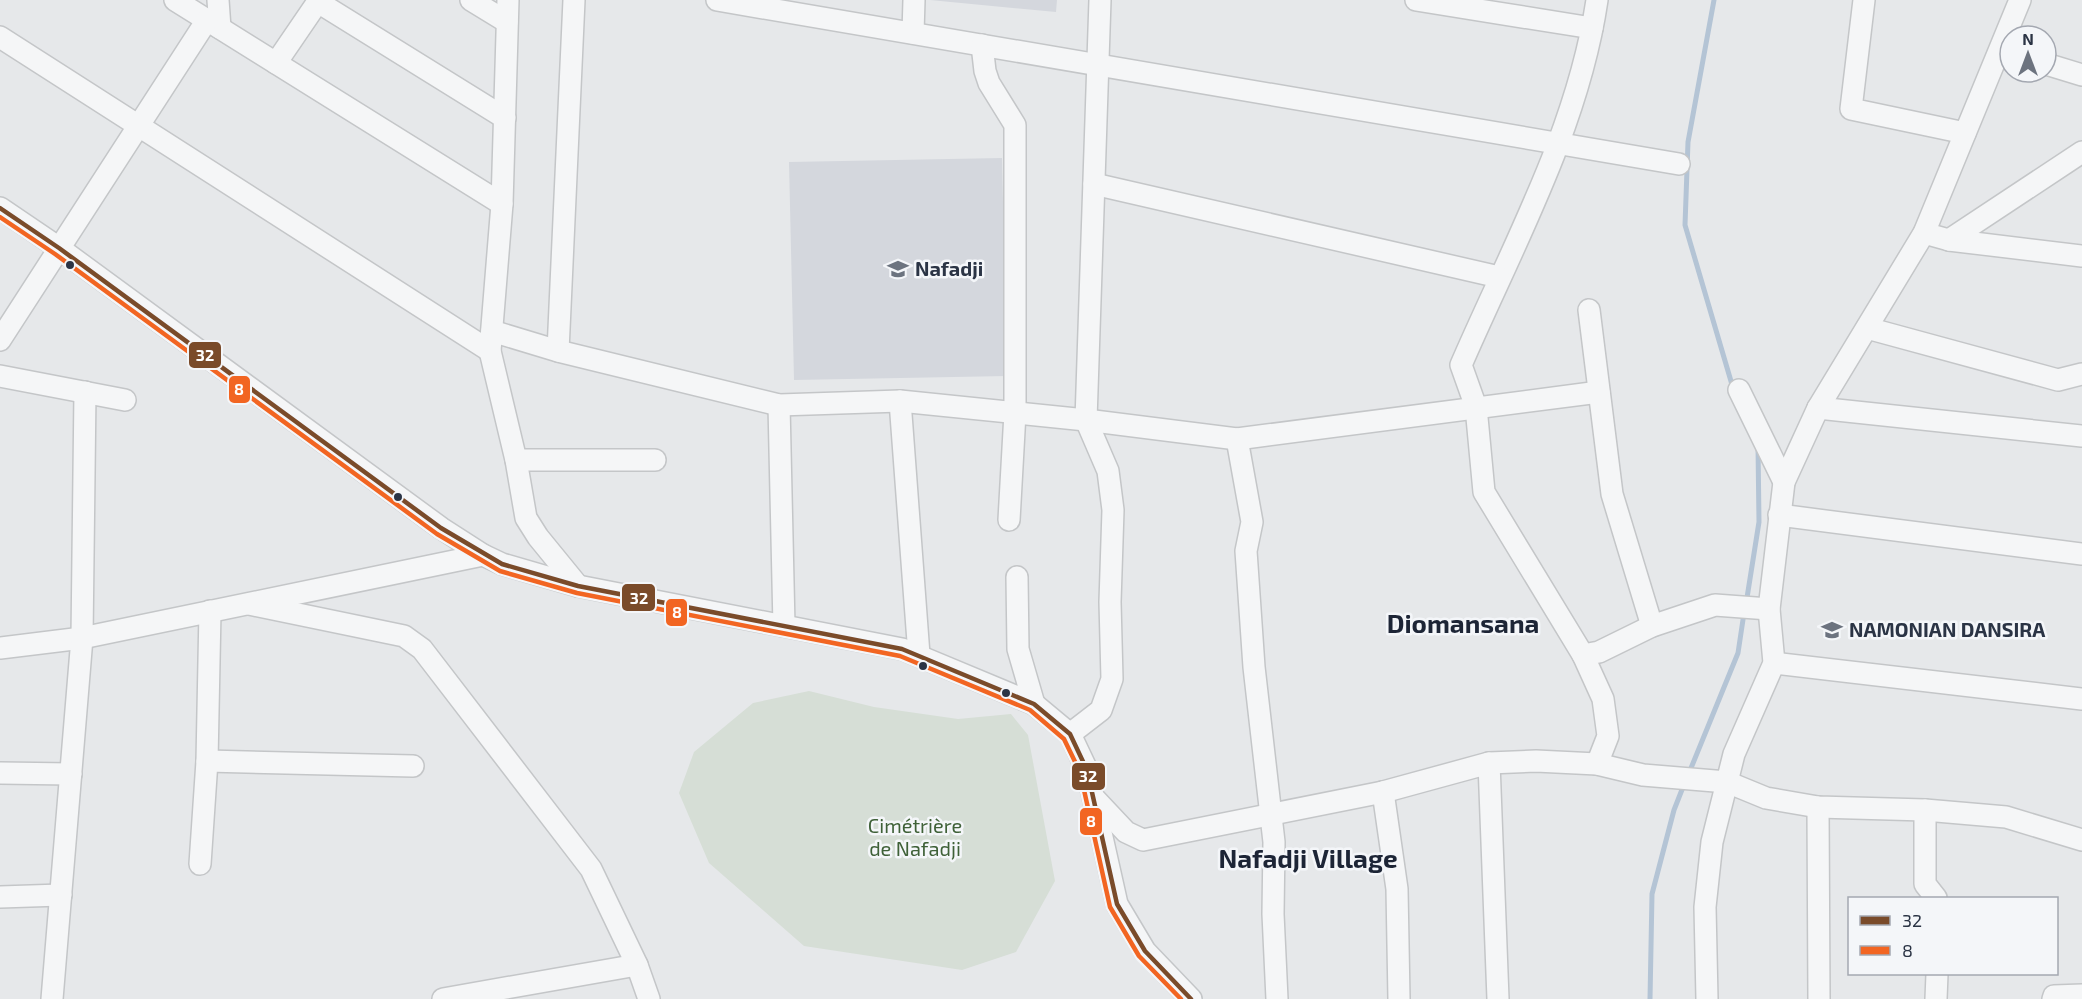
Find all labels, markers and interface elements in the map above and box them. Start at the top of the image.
north arrow [1998,24,2058,84]
text: N [2022,29,2034,48]
place label: Nafadji [915,256,983,280]
school or university icon: Nafadji [886,257,910,281]
unlabelled marker [64,259,76,271]
line badge: 32 [188,341,222,369]
text: 32 [196,345,214,364]
line badge: 8 [228,375,251,404]
text: 8 [234,379,244,398]
unlabelled marker [392,491,404,503]
line badge: 32 [621,583,656,612]
text: 32 [630,588,648,607]
line badge: 8 [665,598,688,627]
text: 8 [672,602,682,621]
district label: Diomansana [1387,607,1539,638]
place label: NAMONIAN DANSIRA [1849,617,2046,641]
school or university icon: NAMONIAN DANSIRA [1820,618,1844,642]
unlabelled marker [917,660,929,672]
unlabelled marker [1000,687,1012,699]
line badge: 32 [1071,762,1106,791]
text: 32 [1079,766,1097,785]
line badge: 8 [1079,807,1103,836]
text: 8 [1086,811,1096,830]
park label: Cimétrière de Nafadji [868,813,962,860]
district label: Nafadji Village [1218,842,1398,873]
legend [1848,897,2058,975]
text: 32 [1902,909,1922,931]
text: 8 [1902,939,1913,961]

